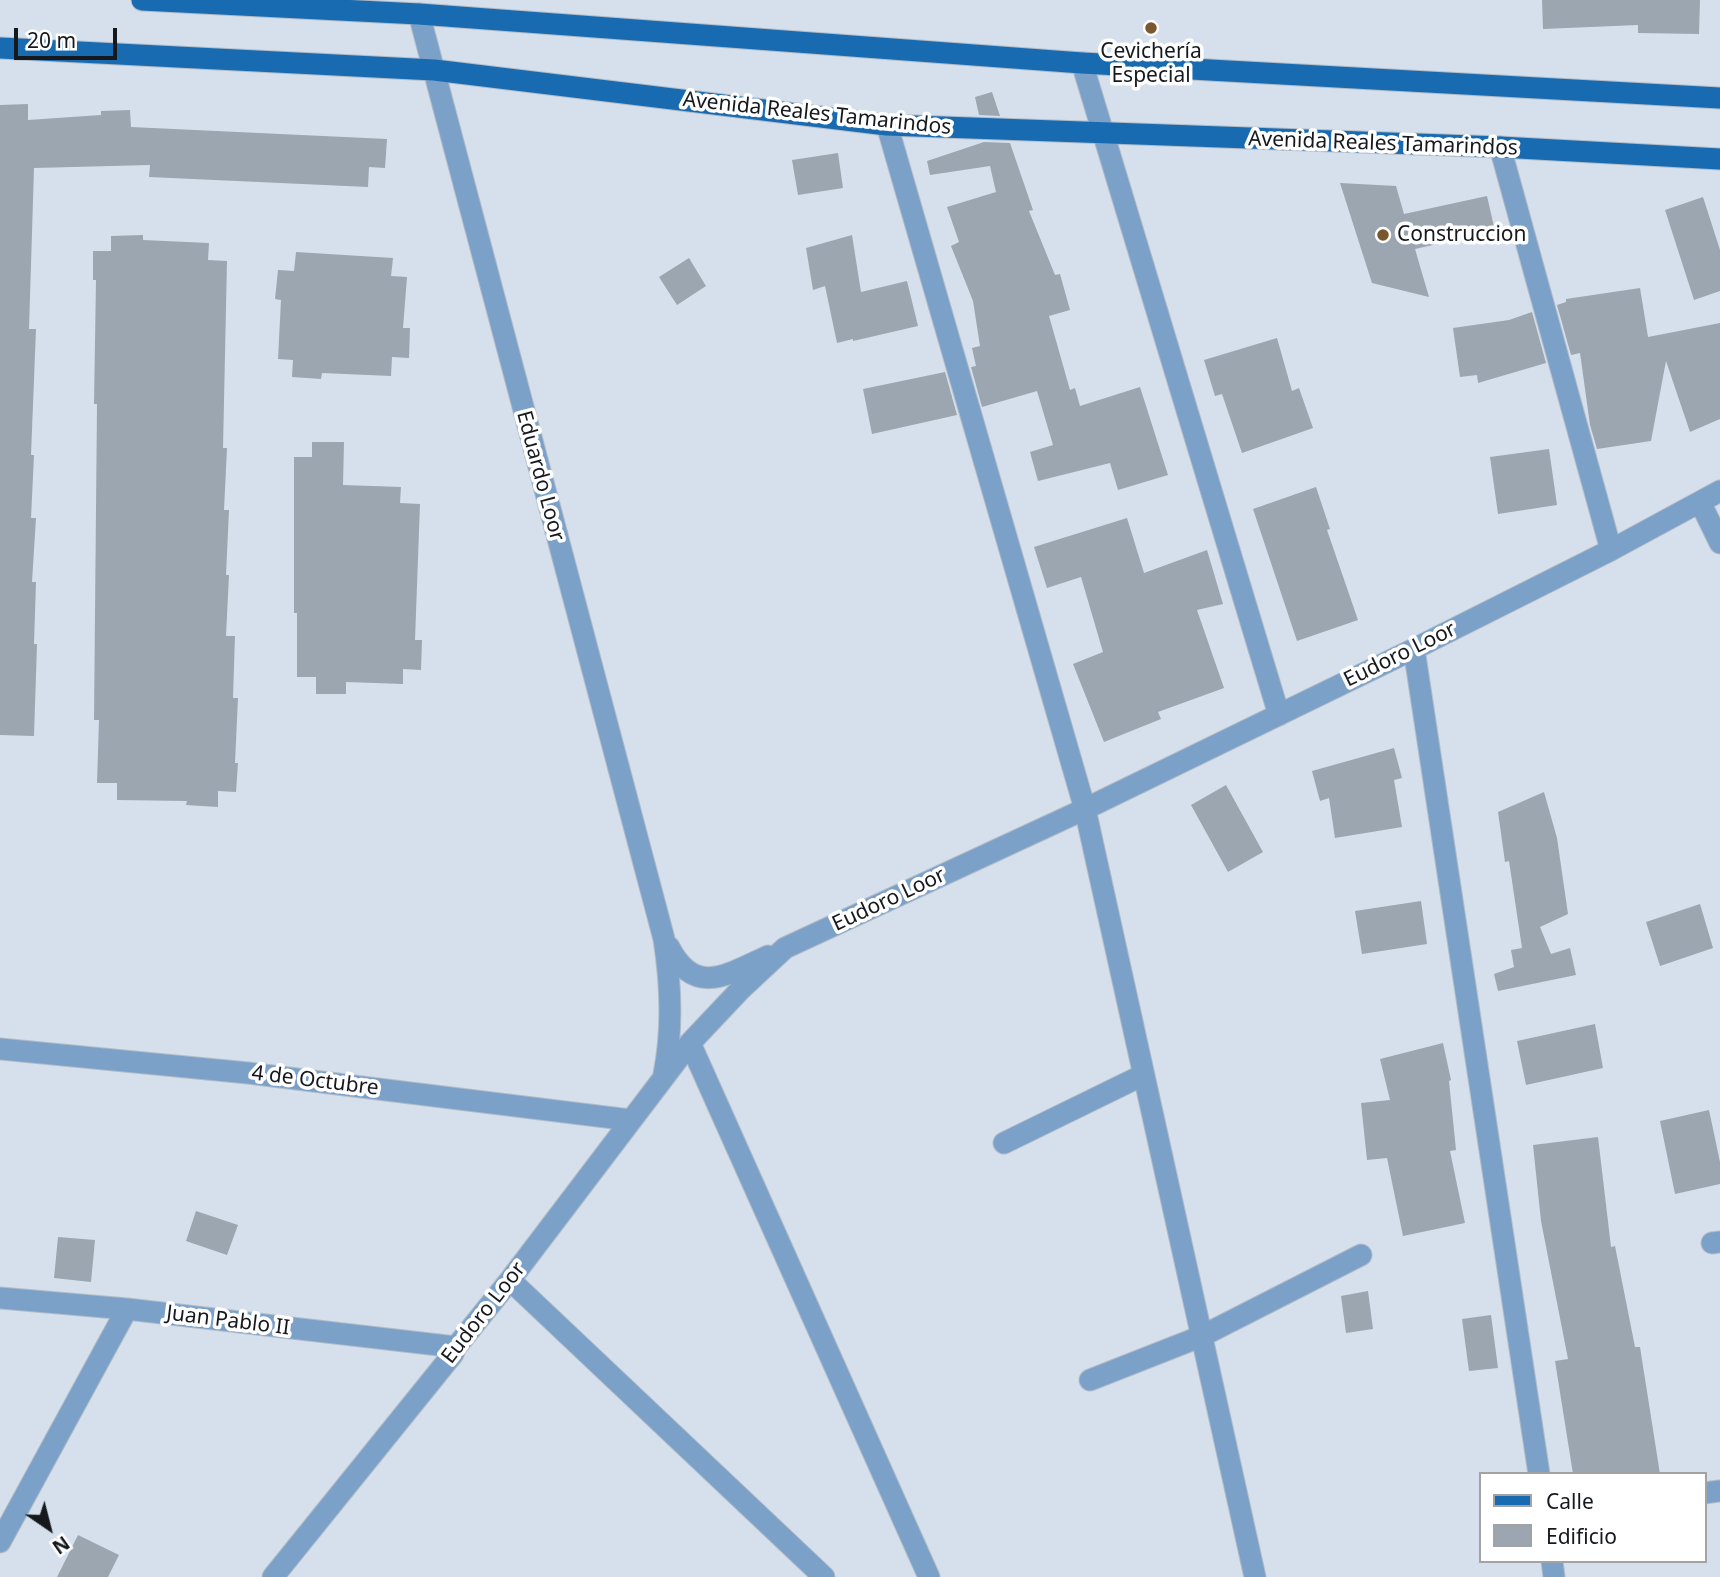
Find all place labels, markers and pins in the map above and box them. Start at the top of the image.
marker: Cevichería Especial [1143,20,1159,36]
place label: Cevichería Especial [1100,39,1202,89]
place label: Construccion [1397,222,1527,248]
marker: Construccion [1375,227,1391,243]

